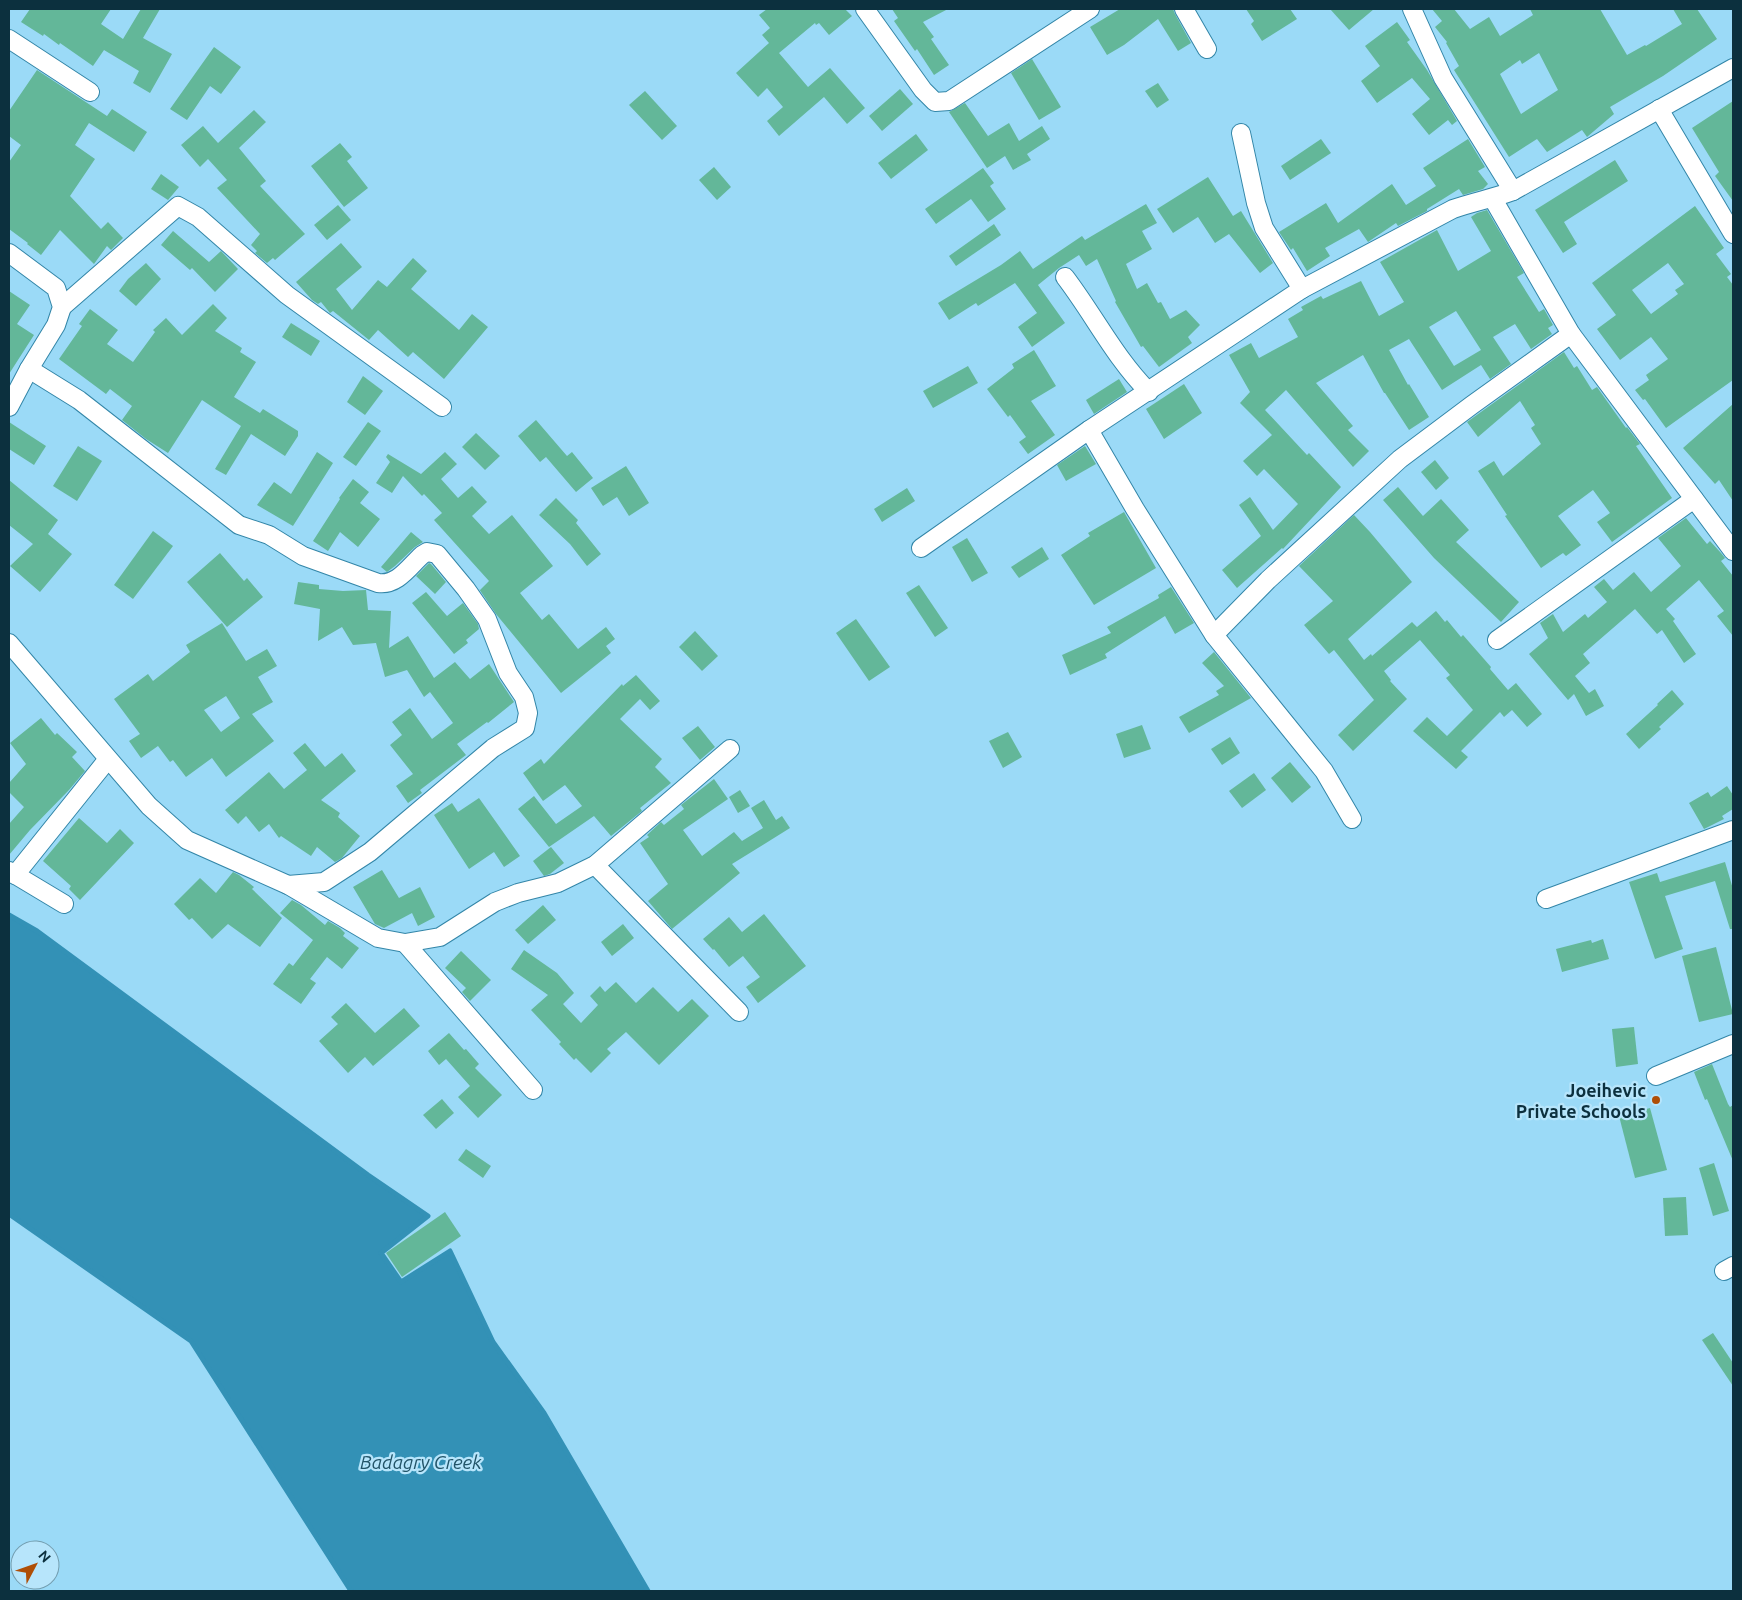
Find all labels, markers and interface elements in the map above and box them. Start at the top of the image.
place label: Joeihevic Private Schools [1516,1080,1646,1121]
marker: Joeihevic Private Schools [1650,1094,1662,1106]
water label: Badagry Creek [360,1451,482,1473]
north arrow [10,1540,60,1590]
text: N [35,1547,54,1566]

